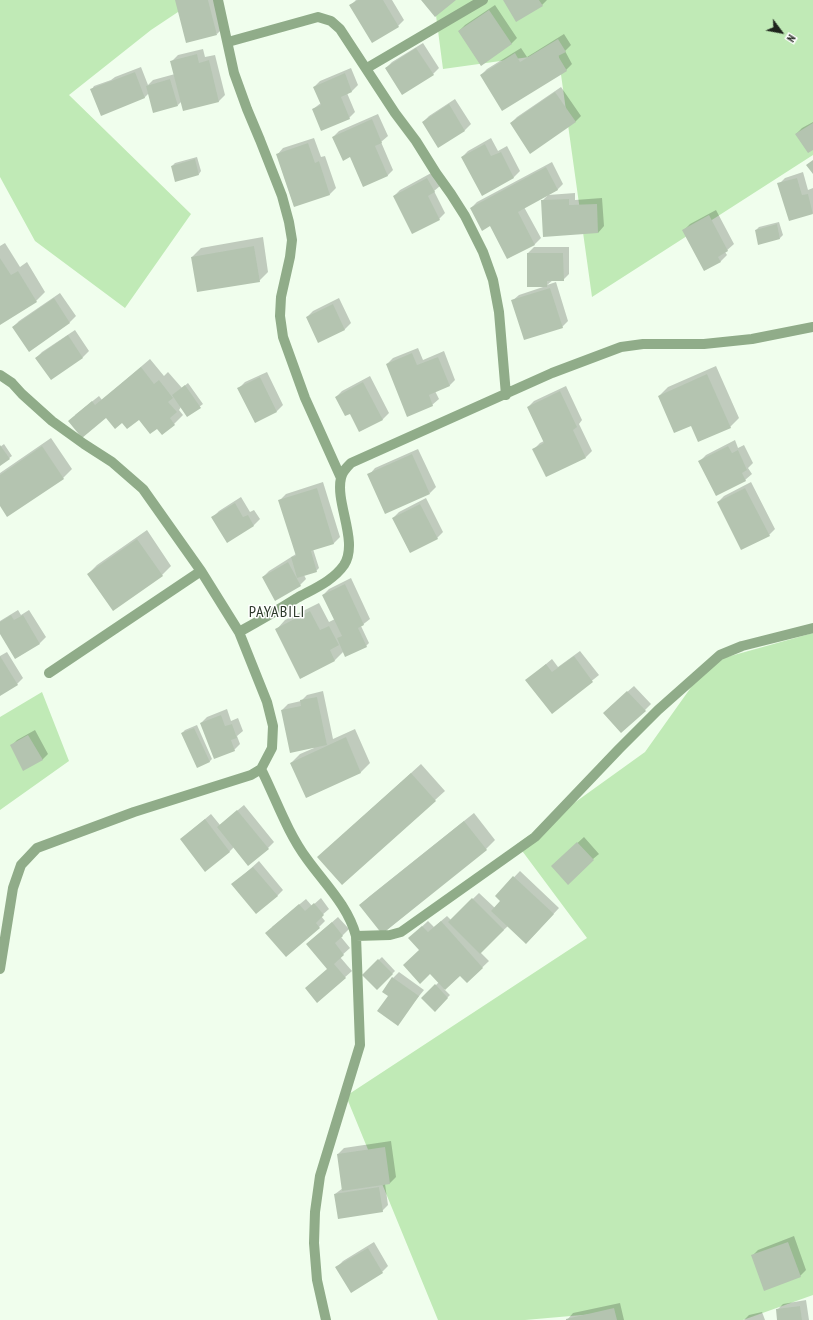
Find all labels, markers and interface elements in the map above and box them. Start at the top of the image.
north arrow [761,12,801,52]
text: N [784,32,799,45]
district label: PAYABILI [249,602,305,622]

